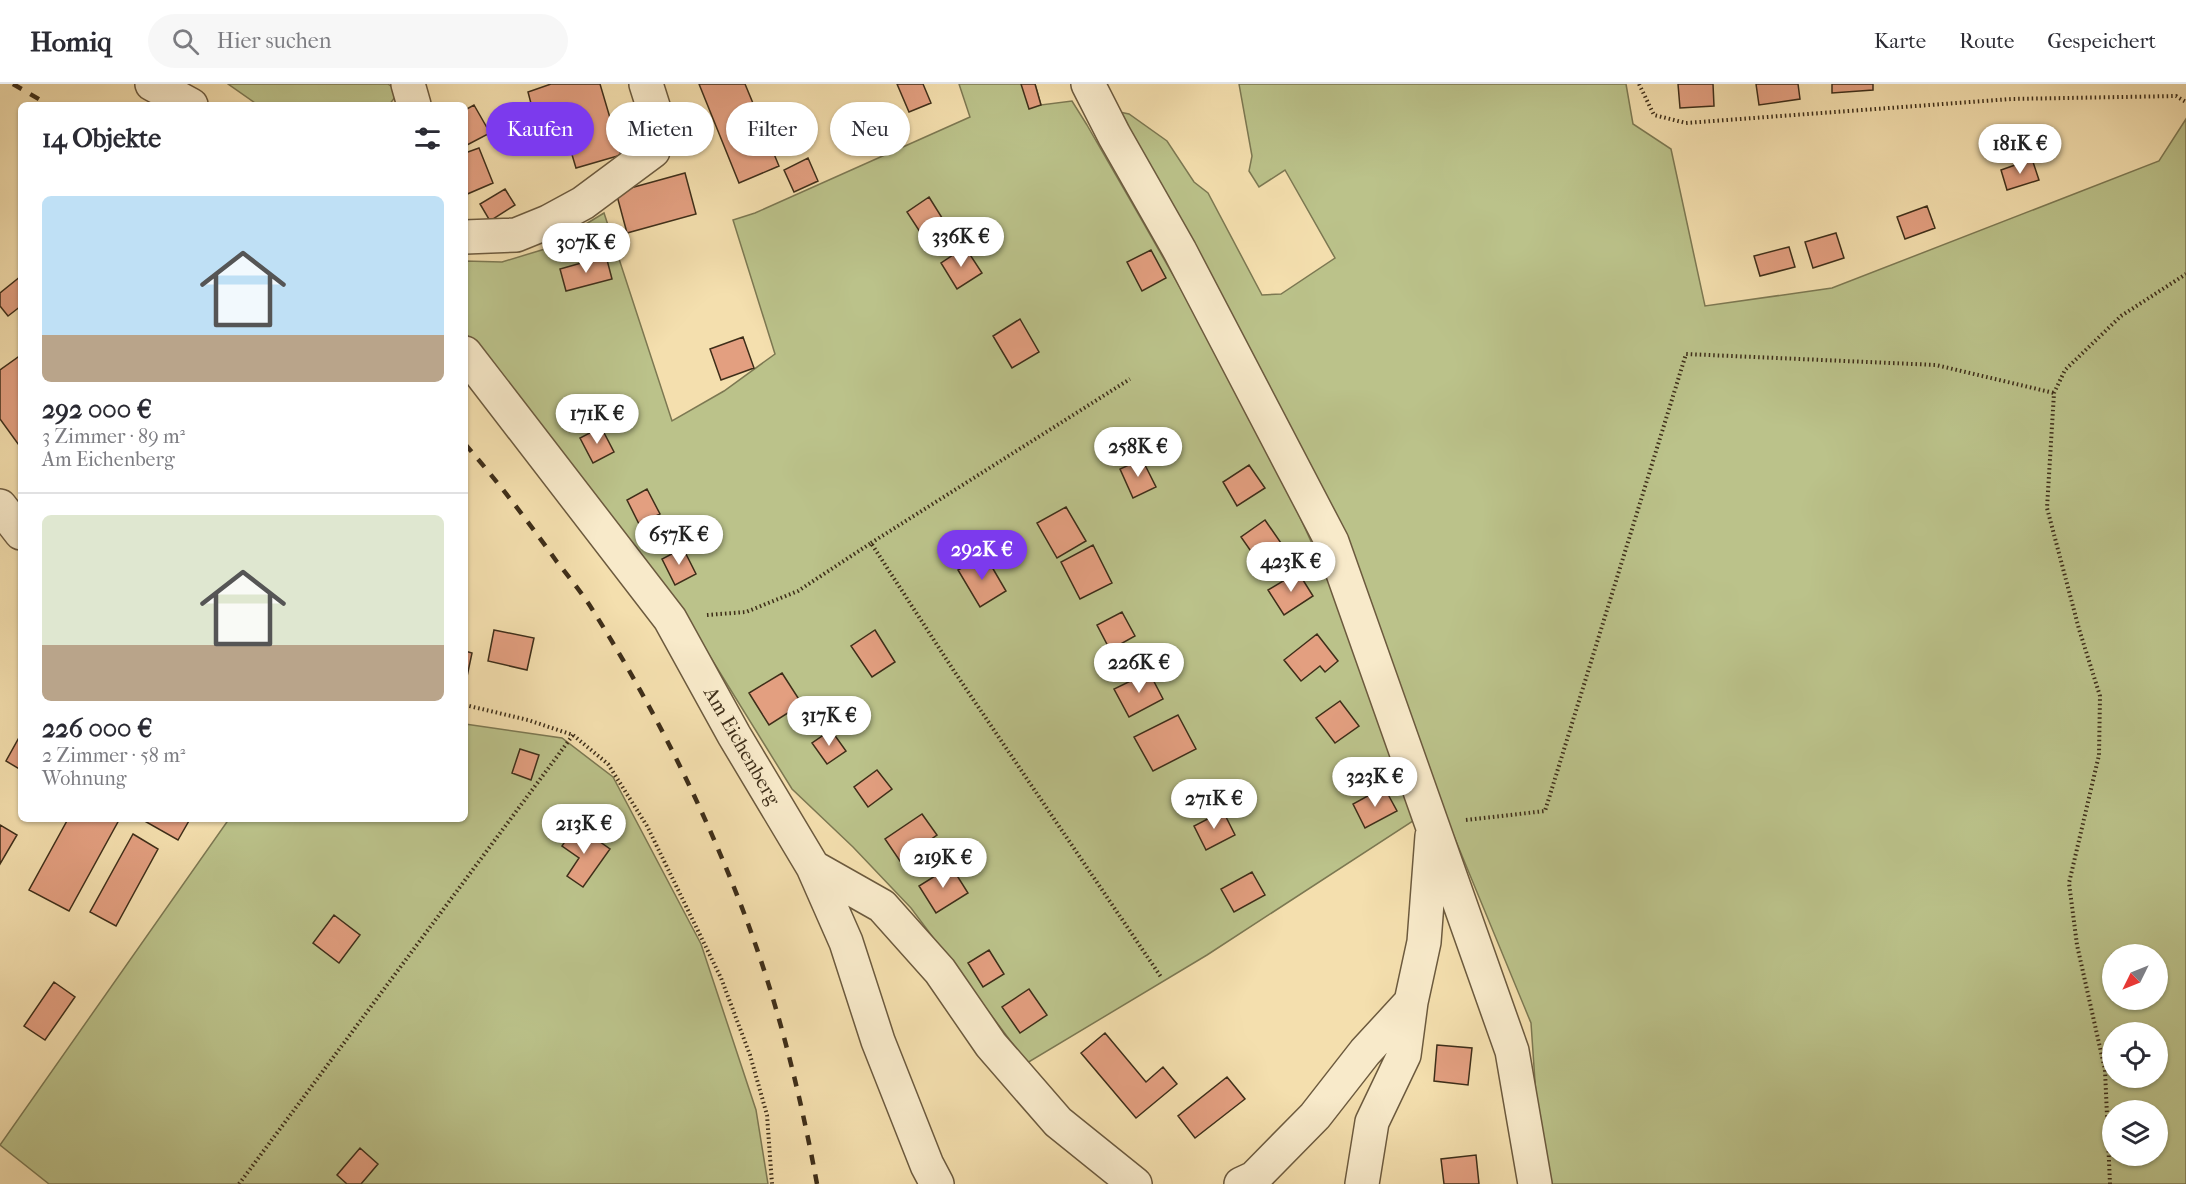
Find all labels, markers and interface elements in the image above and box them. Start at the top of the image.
search box [148,14,568,68]
text: Homiq [30,25,112,58]
icon: search [169,25,202,58]
text: Hier suchen [217,28,331,54]
text: Karte [1874,29,1926,53]
text: Route [1959,29,2014,53]
text: Gespeichert [2047,29,2156,53]
chip: Kaufen [486,102,594,156]
chip: Mieten [606,102,714,156]
chip: Filter [726,102,818,156]
chip: Neu [830,102,910,156]
icon: filters [411,122,444,155]
text: 14 Objekte [42,123,161,154]
pin: 181K € [1971,124,2069,175]
text: 181K € [1992,132,2048,155]
pin: 336K € [912,217,1010,268]
pin: 307K € [537,223,635,274]
text: 336K € [932,225,990,248]
text: 307K € [556,231,616,254]
icon: home [189,235,297,343]
text: 292 000 € [42,394,152,425]
pin: 171K € [548,394,646,445]
text: 171K € [570,402,624,425]
text: 3 Zimmer · 89 m² [42,425,185,448]
pin: 258K € [1089,427,1187,478]
text: 258K € [1108,435,1168,458]
text: Am Eichenberg [42,448,175,471]
pin: 657K € [630,515,728,566]
text: 657K € [649,523,709,546]
pin: 292K € [933,530,1031,581]
text: 292K € [951,538,1013,561]
pin: 423K € [1242,542,1340,593]
text: 423K € [1260,550,1322,573]
icon: home [189,554,297,662]
pin: 226K € [1090,643,1188,694]
text: 226K € [1108,651,1170,674]
street label: Am Eichenberg [698,682,785,809]
pin: 317K € [780,696,878,747]
text: 317K € [801,704,857,727]
text: 226 000 € [42,713,152,744]
text: 2 Zimmer · 58 m² [42,744,185,767]
pin: 323K € [1326,757,1424,808]
text: 323K € [1346,765,1404,788]
text: Wohnung [42,767,127,790]
pin: 271K € [1165,779,1263,830]
text: 271K € [1185,787,1243,810]
pin: 213K € [535,804,633,855]
text: 213K € [556,812,612,835]
pin: 219K € [894,838,992,889]
text: 219K € [914,846,972,869]
north arrow [2102,944,2168,1010]
map controls [2102,944,2168,1166]
button: locate [2102,1022,2168,1088]
button: layers [2102,1100,2168,1166]

